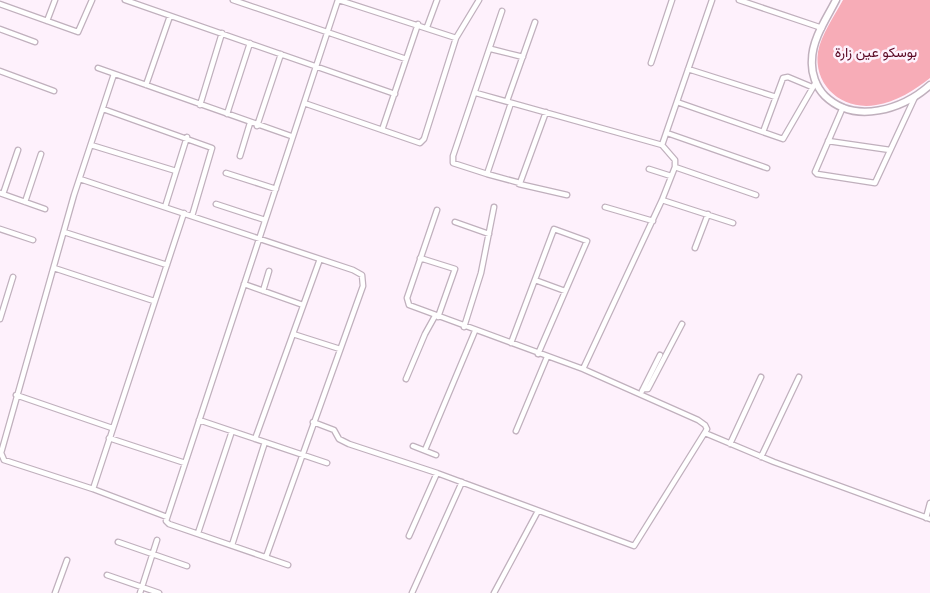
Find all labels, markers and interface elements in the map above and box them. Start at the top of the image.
park label: بوسكو عين زارة [835,43,917,61]

